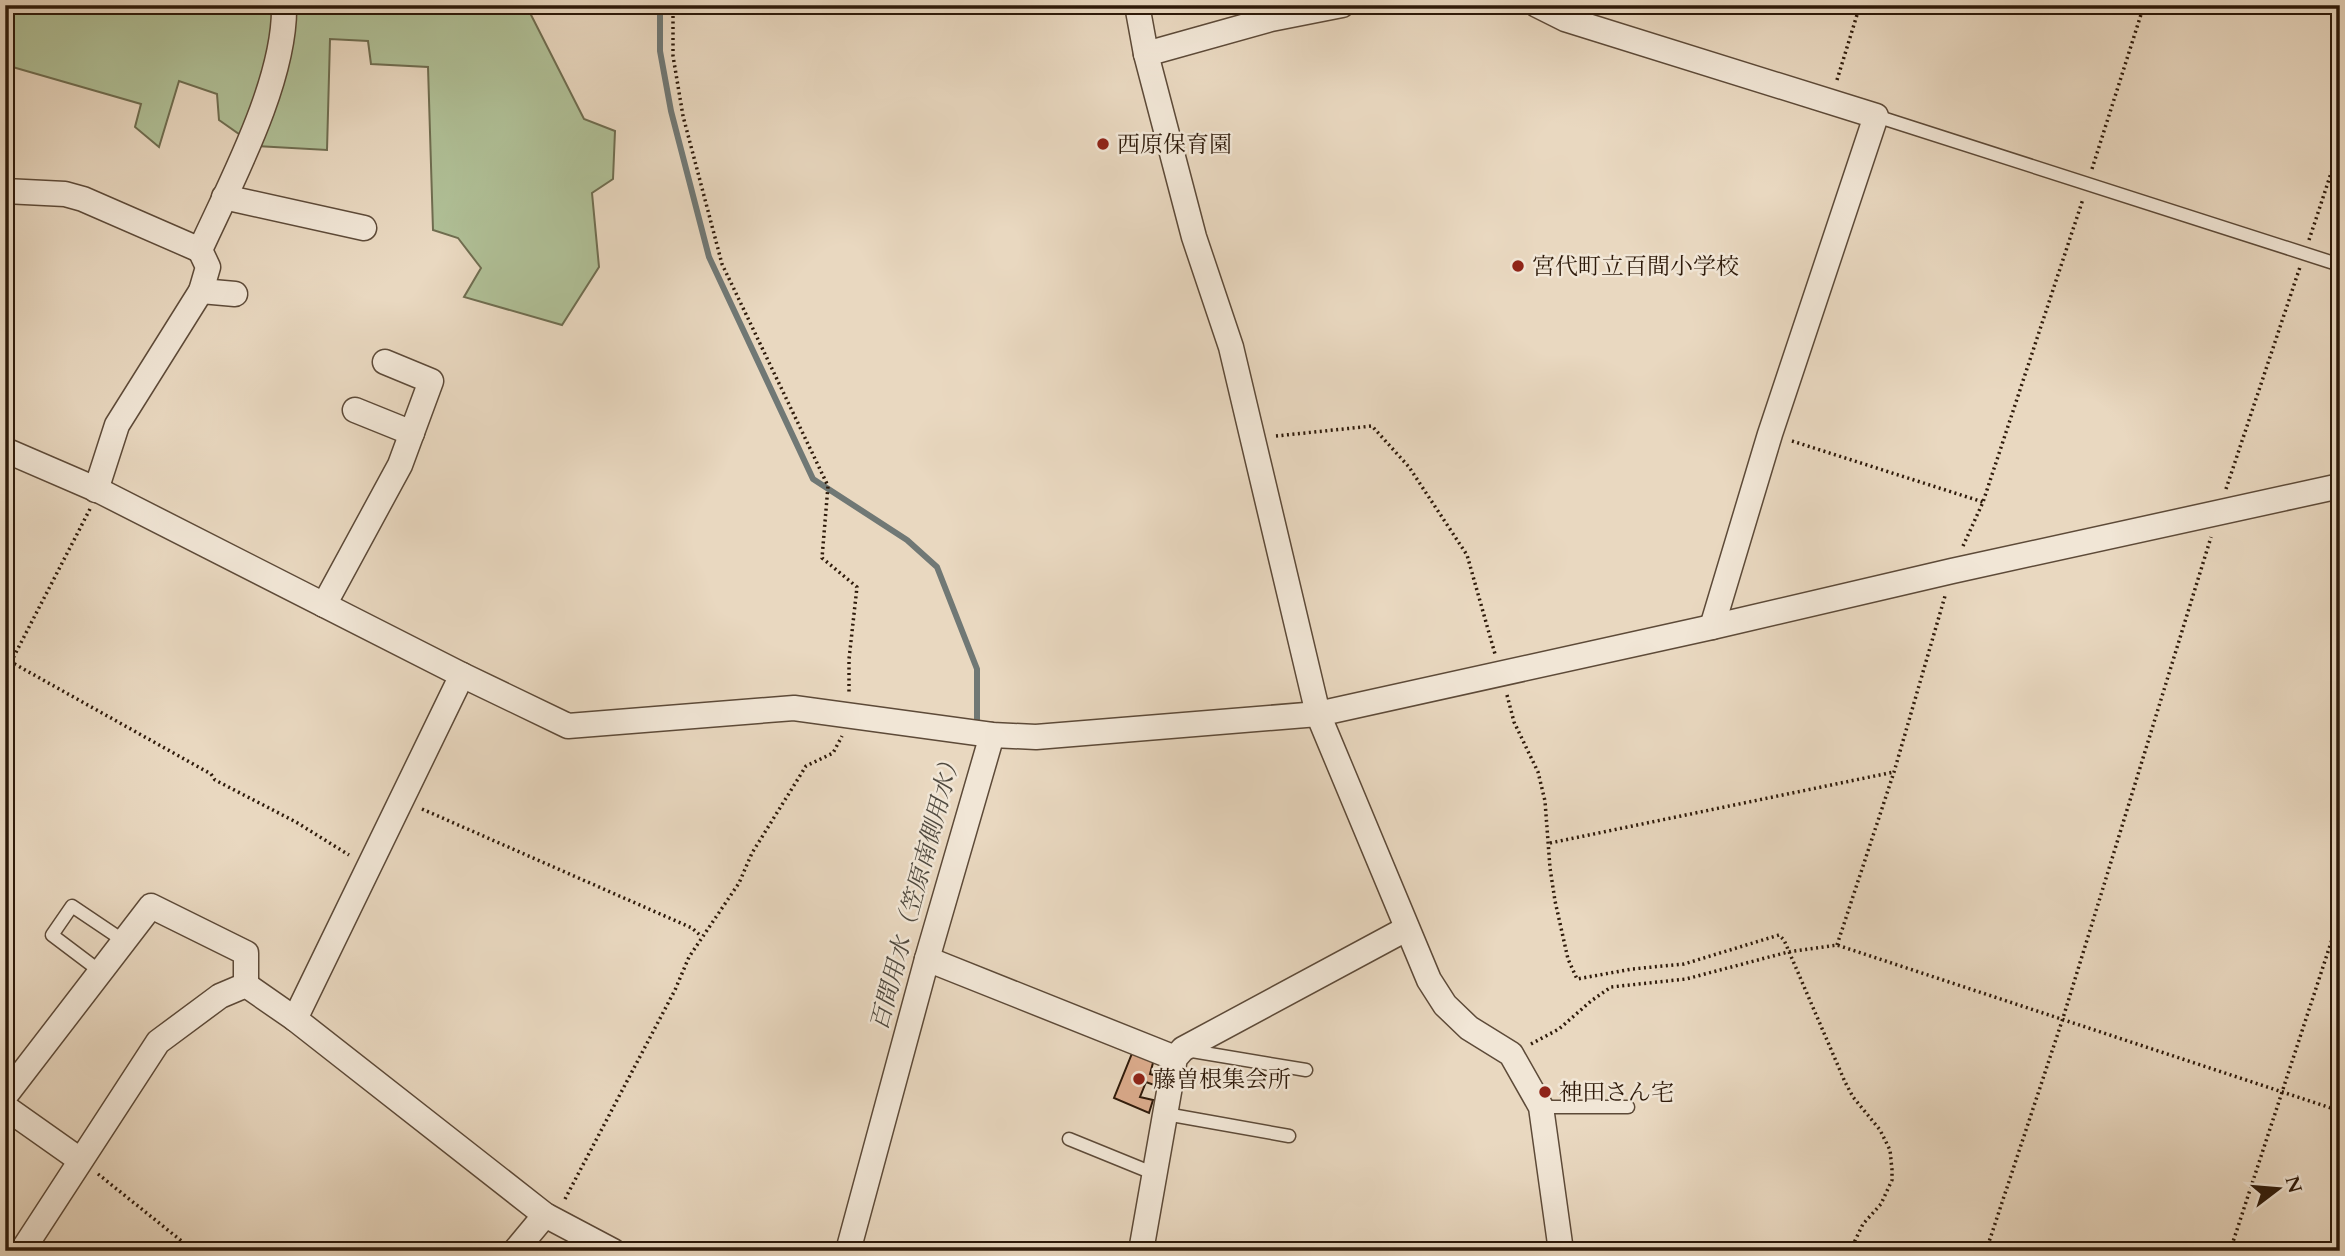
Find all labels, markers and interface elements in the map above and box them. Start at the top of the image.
place label: 西原保育園 [1117,129,1232,160]
marker: 西原保育園 [1095,136,1111,152]
place label: 宮代町立百間小学校 [1532,251,1739,282]
marker: 宮代町立百間小学校 [1510,258,1526,274]
water label: 百間用水（笠原南側用水） [863,748,969,1034]
place label: 藤曽根集会所 [1153,1064,1291,1095]
marker: 藤曽根集会所 [1131,1071,1147,1087]
place label: 神田さん宅 [1559,1077,1674,1108]
marker: 神田さん宅 [1537,1084,1553,1100]
north arrow [2244,1154,2314,1224]
text: N [2279,1173,2308,1197]

